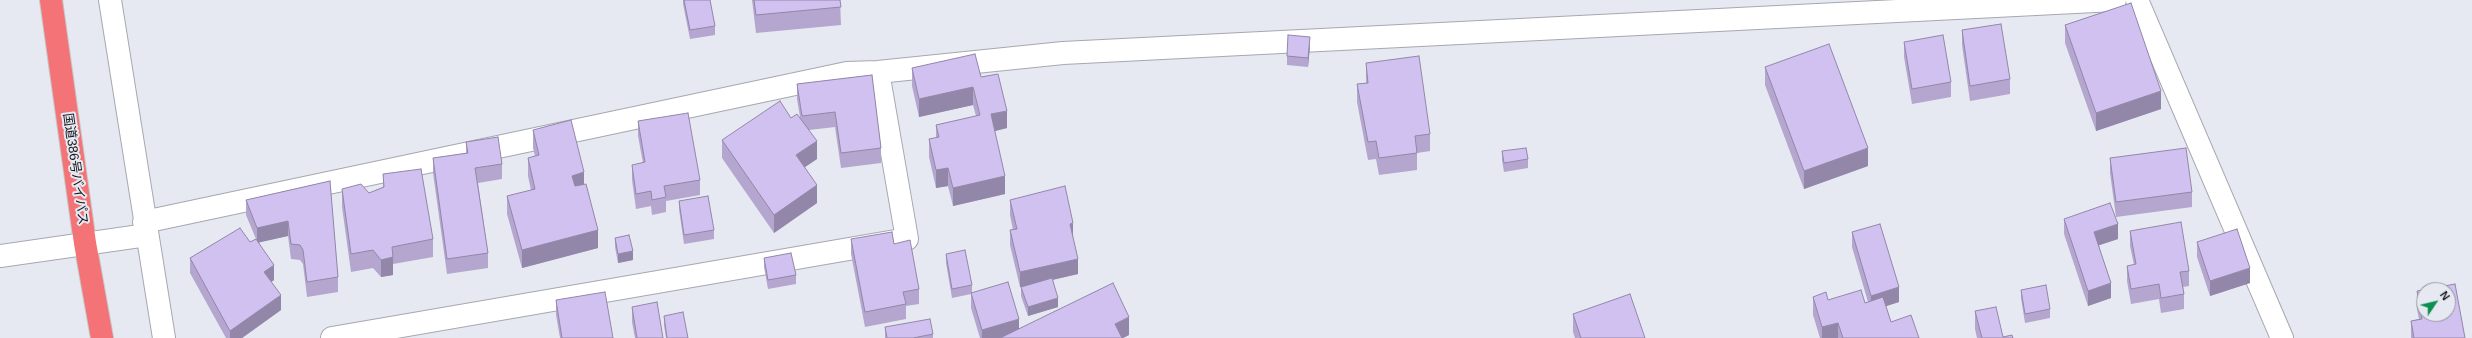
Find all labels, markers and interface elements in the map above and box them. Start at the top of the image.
street label: 国道386号バイパス [59,112,91,226]
north arrow [2416,282,2456,322]
text: N [2438,289,2452,302]

